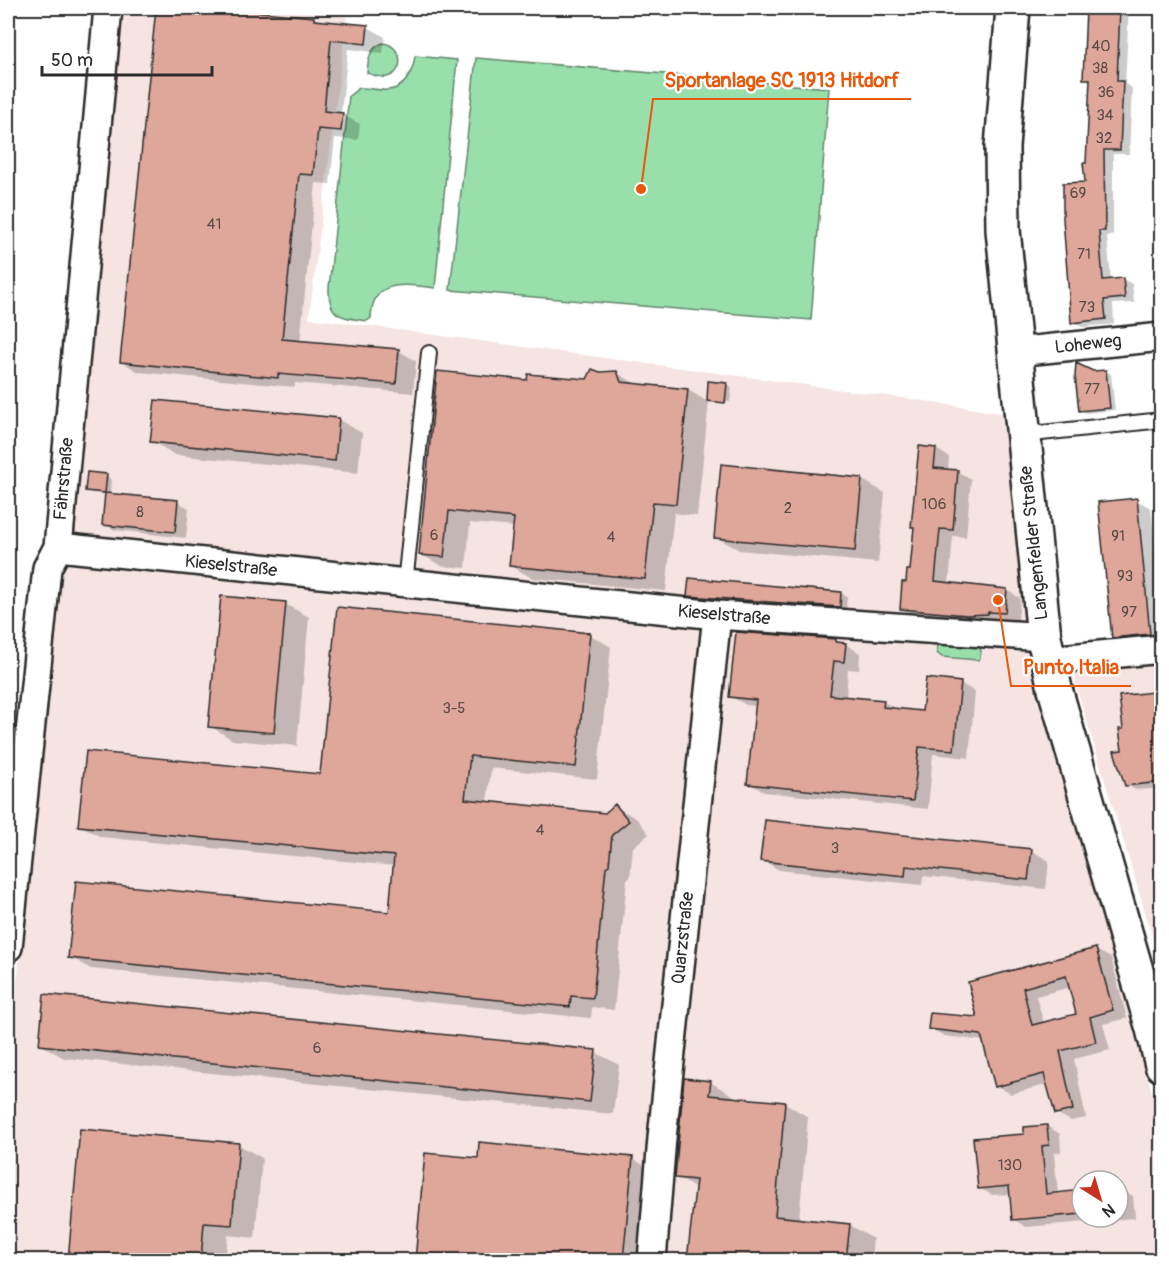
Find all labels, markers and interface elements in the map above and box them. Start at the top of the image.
house number: 40 [1092,37,1110,56]
scale bar [42,39,212,77]
text: 50 m [51,49,93,72]
house number: 38 [1092,59,1108,78]
callout: Sportanlage SC 1913 Hitdorf [653,61,911,99]
text: Sportanlage SC 1913 Hitdorf [665,68,900,93]
house number: 36 [1097,83,1115,102]
house number: 34 [1096,106,1114,125]
house number: 32 [1096,129,1112,148]
house number: 69 [1070,184,1086,203]
house number: 41 [207,215,221,234]
house number: 71 [1077,245,1091,264]
house number: 73 [1079,298,1095,317]
street label: Loheweg [1053,329,1123,359]
house number: 77 [1084,380,1100,399]
street label: Fährstraße [49,437,79,521]
street label: Langenfelder Straße [1014,465,1054,621]
house number: 106 [922,495,946,514]
house number: 2 [784,499,792,518]
house number: 8 [136,503,144,522]
house number: 6 [430,526,438,545]
house number: 91 [1111,527,1125,546]
house number: 4 [607,528,616,547]
street label: Kieselstraße [184,550,279,582]
house number: 93 [1117,567,1133,586]
street label: Kieselstraße [677,599,771,631]
house number: 97 [1121,603,1137,622]
callout: Punto Italia [1011,648,1131,686]
text: Punto Italia [1023,655,1119,680]
house number: 3-5 [443,699,465,718]
house number: 4 [536,821,545,840]
house number: 3 [831,839,839,858]
street label: Quarzstraße [667,890,699,985]
house number: 6 [313,1039,321,1058]
house number: 130 [998,1156,1022,1175]
north arrow [1070,1169,1130,1229]
text: N [1098,1199,1119,1222]

